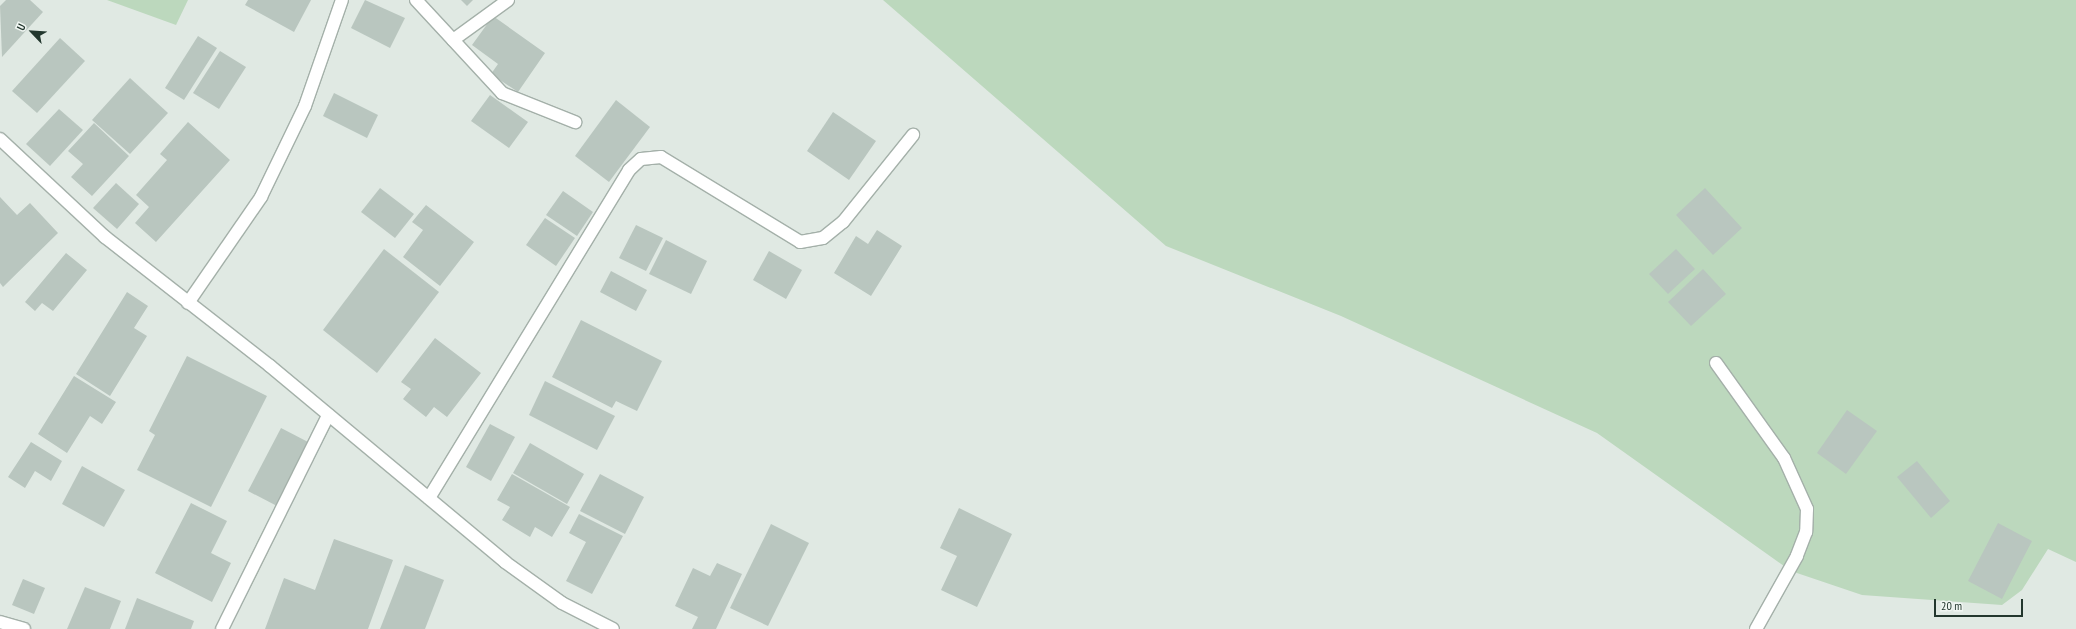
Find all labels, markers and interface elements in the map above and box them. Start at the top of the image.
north arrow [12,12,52,52]
text: U [14,21,29,32]
scale bar [1936,591,2025,617]
text: 20 m [1941,598,1962,613]

